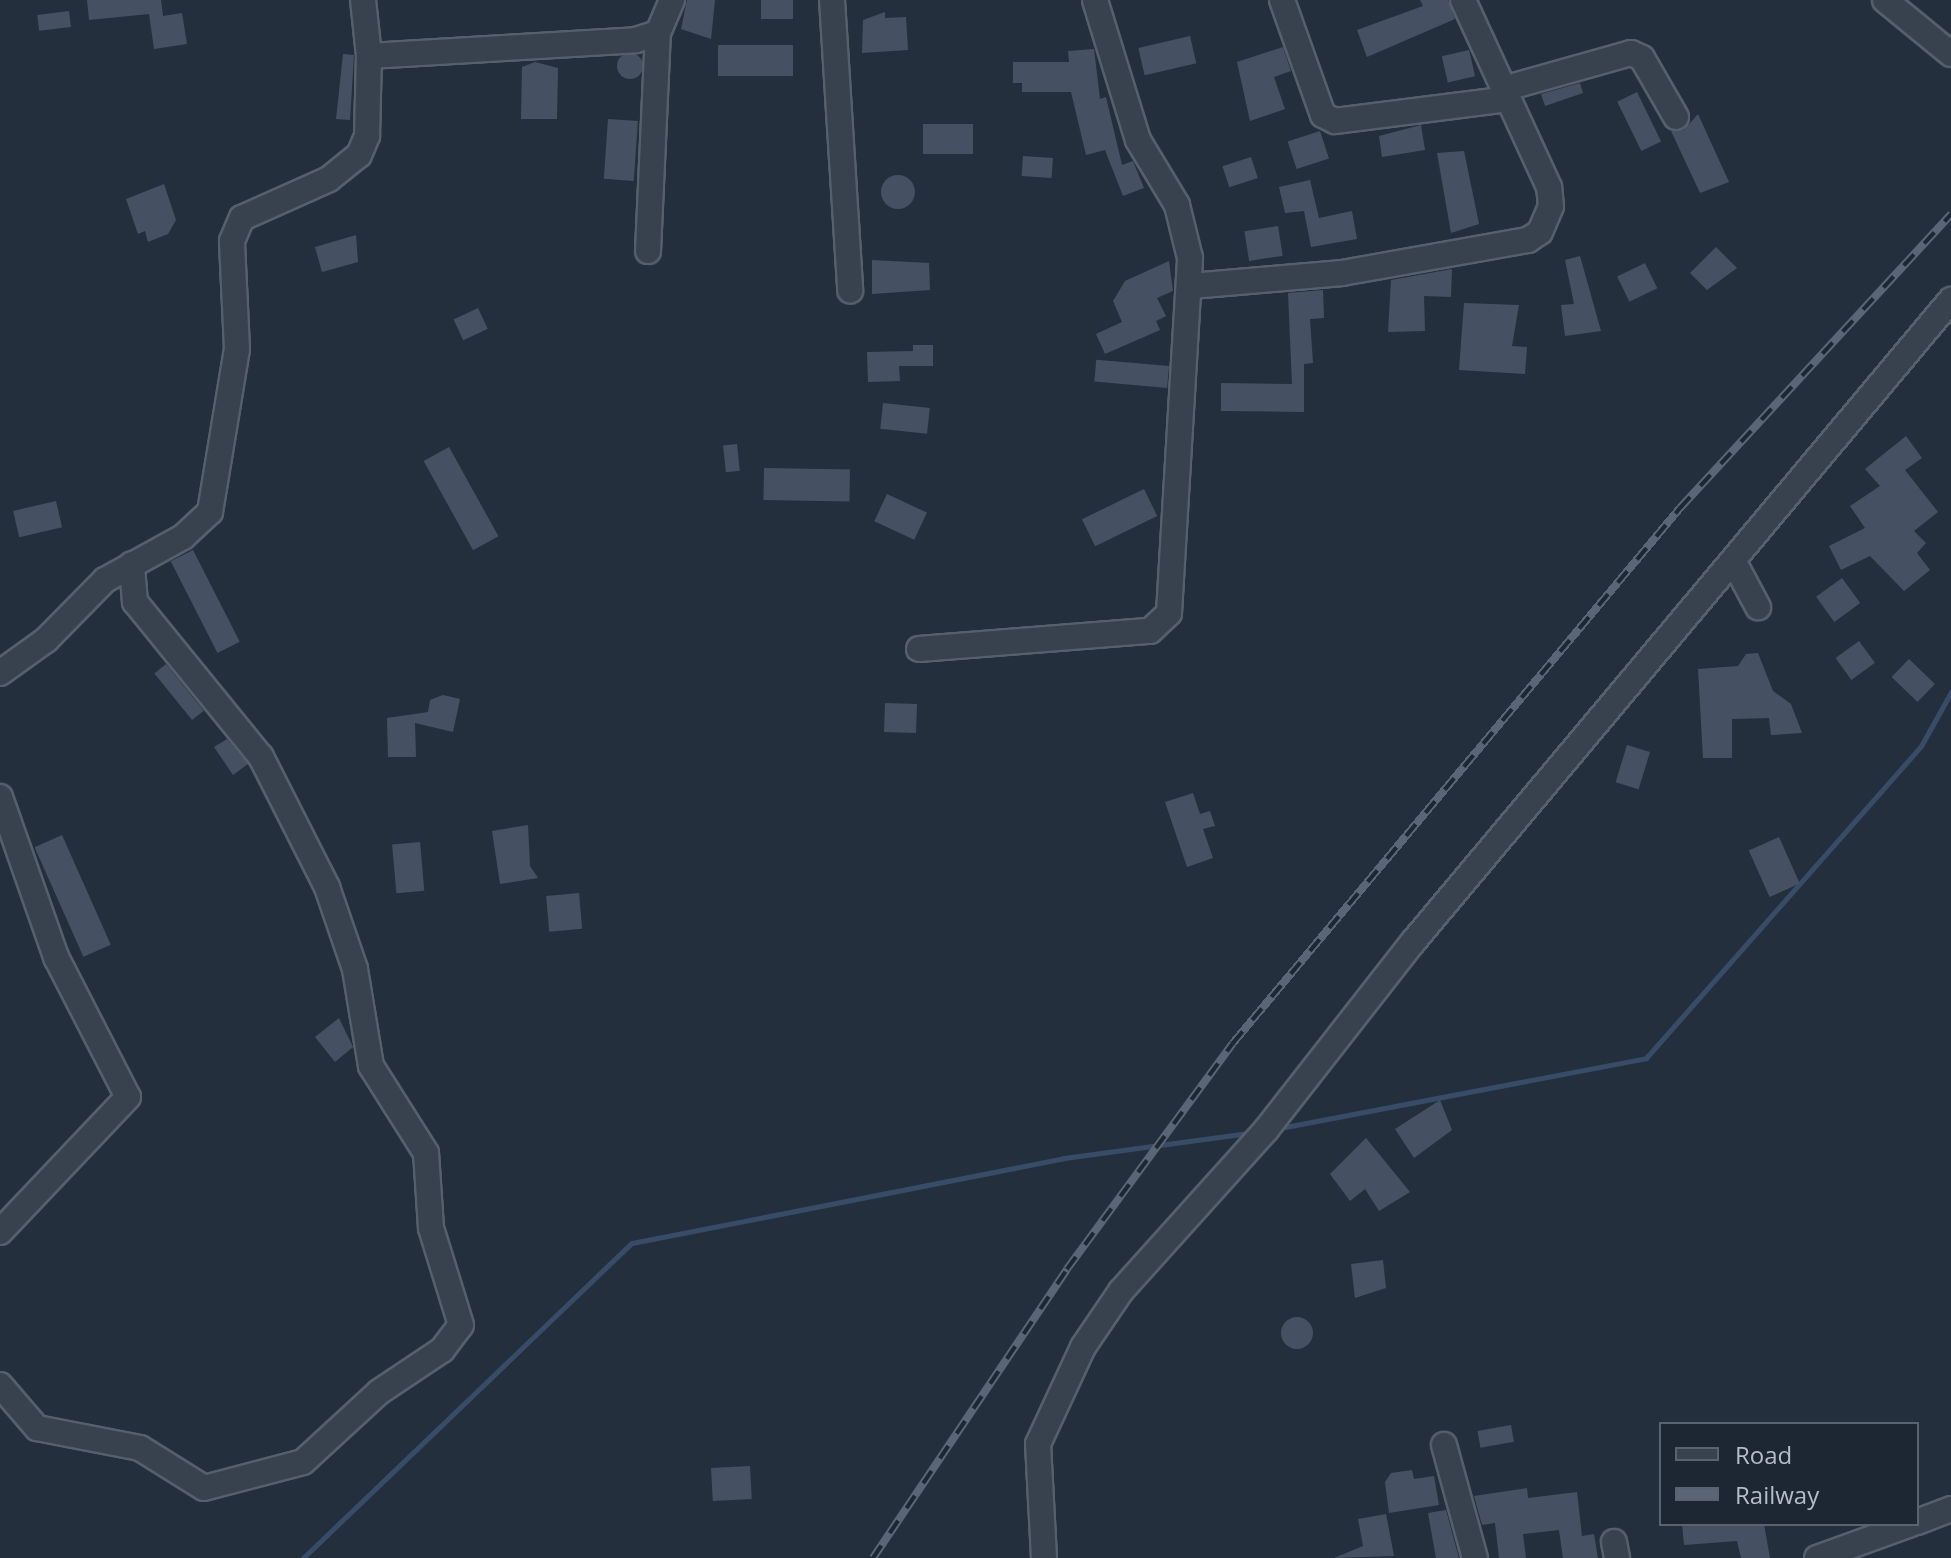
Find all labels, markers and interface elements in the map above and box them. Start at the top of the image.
legend [1659,1422,1919,1526]
text: Road [1735,1438,1792,1471]
text: Railway [1735,1478,1819,1511]

